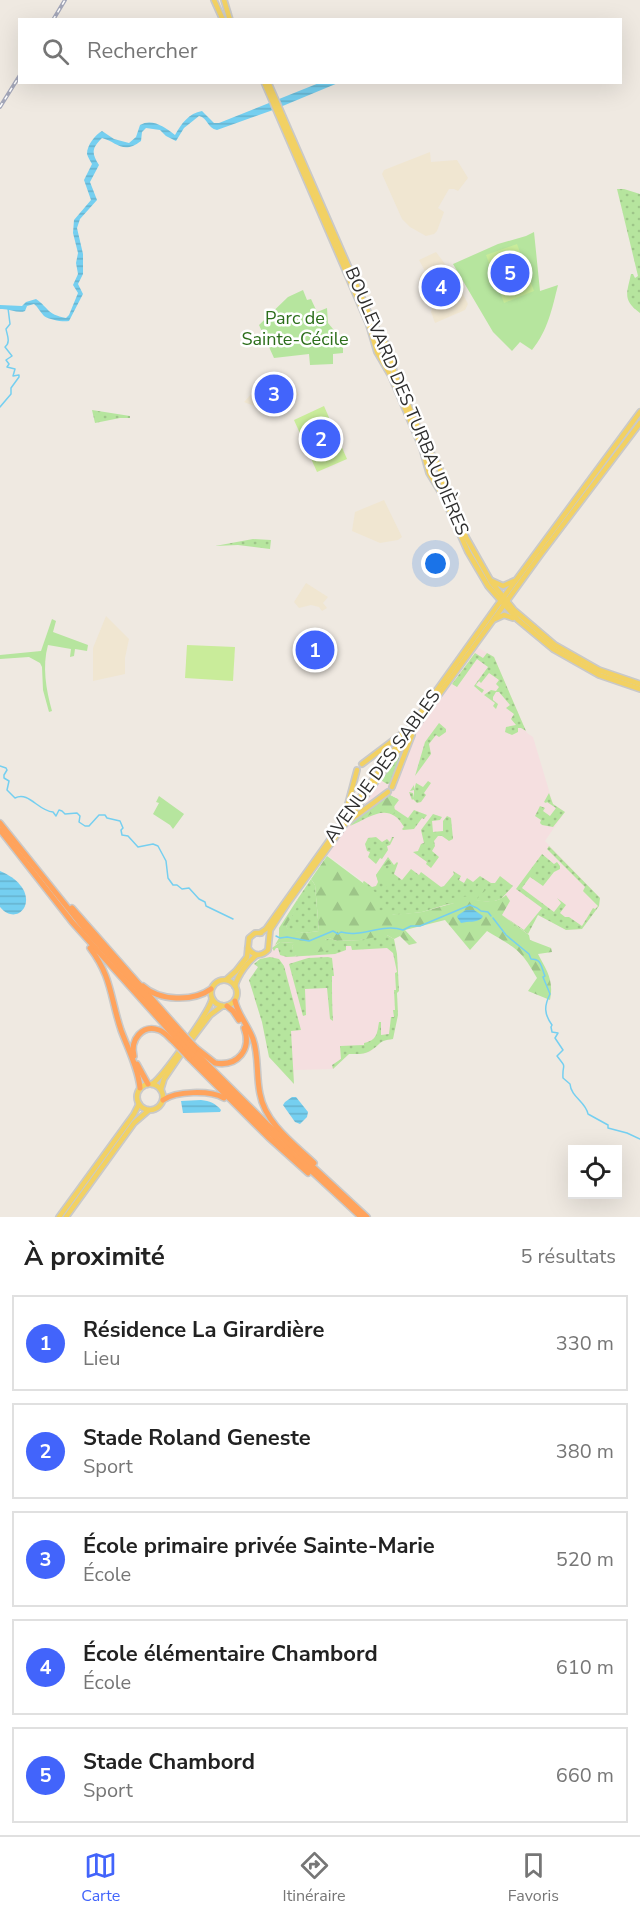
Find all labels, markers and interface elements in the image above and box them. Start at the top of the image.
search box [18,18,622,84]
icon: search [39,35,72,68]
text: Rechercher [87,36,198,66]
pin: 5 [490,250,530,296]
street label: BOULEVARD DES TURBAUDIÈRES [339,263,475,539]
pin: 4 [422,264,460,310]
park label: Parc de Sainte-Cécile [241,306,349,351]
pin: 3 [254,372,294,416]
pin: 2 [302,416,340,462]
your location [421,549,450,578]
pin: 1 [296,628,334,672]
street label: AVENUE DES SABLES [318,685,446,847]
map controls [568,1145,622,1199]
button: locate [568,1145,622,1199]
text: À proximité [24,1239,165,1274]
text: 5 résultats [520,1243,616,1270]
text: Résidence La Girardière [83,1315,324,1345]
text: 1 [40,1330,52,1357]
text: 330 m [556,1330,614,1357]
text: Lieu [83,1345,120,1372]
text: Stade Roland Geneste [83,1423,311,1453]
text: 2 [40,1438,52,1465]
text: 380 m [556,1438,614,1465]
text: Sport [83,1453,133,1480]
text: École primaire privée Sainte-Marie [83,1531,435,1561]
text: 3 [40,1546,52,1573]
text: 520 m [556,1546,614,1573]
text: École [83,1561,131,1588]
text: École élémentaire Chambord [83,1639,378,1669]
text: 4 [40,1654,52,1681]
text: 610 m [556,1654,614,1681]
text: École [83,1669,131,1696]
text: Stade Chambord [83,1747,255,1777]
text: 5 [40,1762,52,1789]
text: 660 m [556,1762,614,1789]
text: Sport [83,1777,133,1804]
tab: Carte [81,1849,120,1907]
tab: Itinéraire [283,1849,346,1907]
tab: Favoris [508,1849,559,1907]

